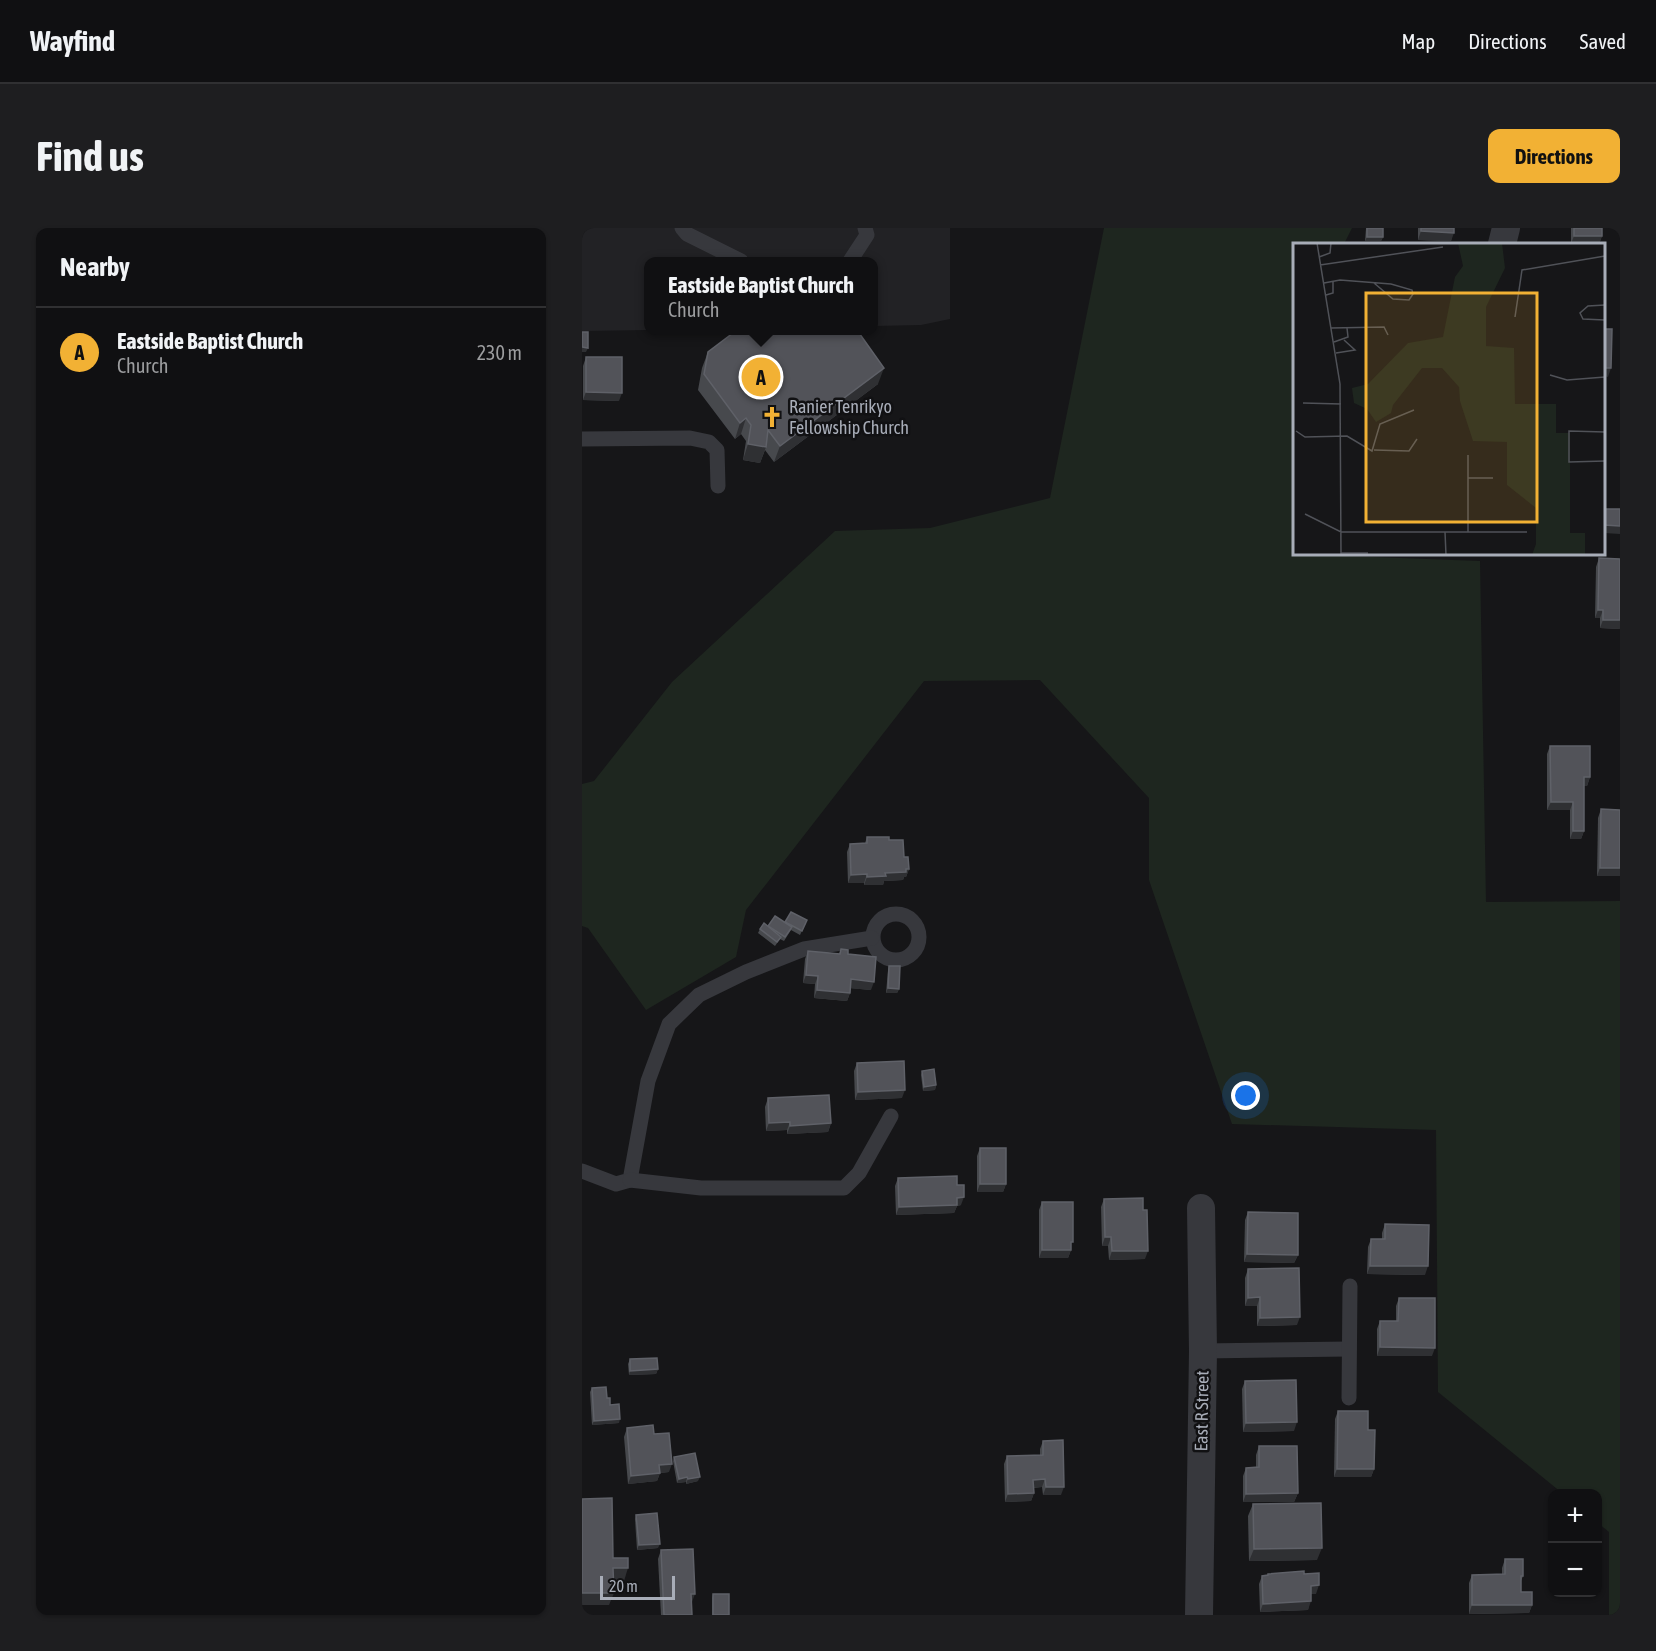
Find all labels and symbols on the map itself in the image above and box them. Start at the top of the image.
inset map [1293,243,1605,555]
pin: A [742,354,780,400]
place label: Ranier Tenrikyo Fellowship Church [789,396,909,438]
church icon: Ranier Tenrikyo Fellowship Church [760,405,784,429]
your location [1231,1081,1260,1110]
street label: East R Street [1190,1370,1213,1452]
scale bar [600,1573,675,1600]

